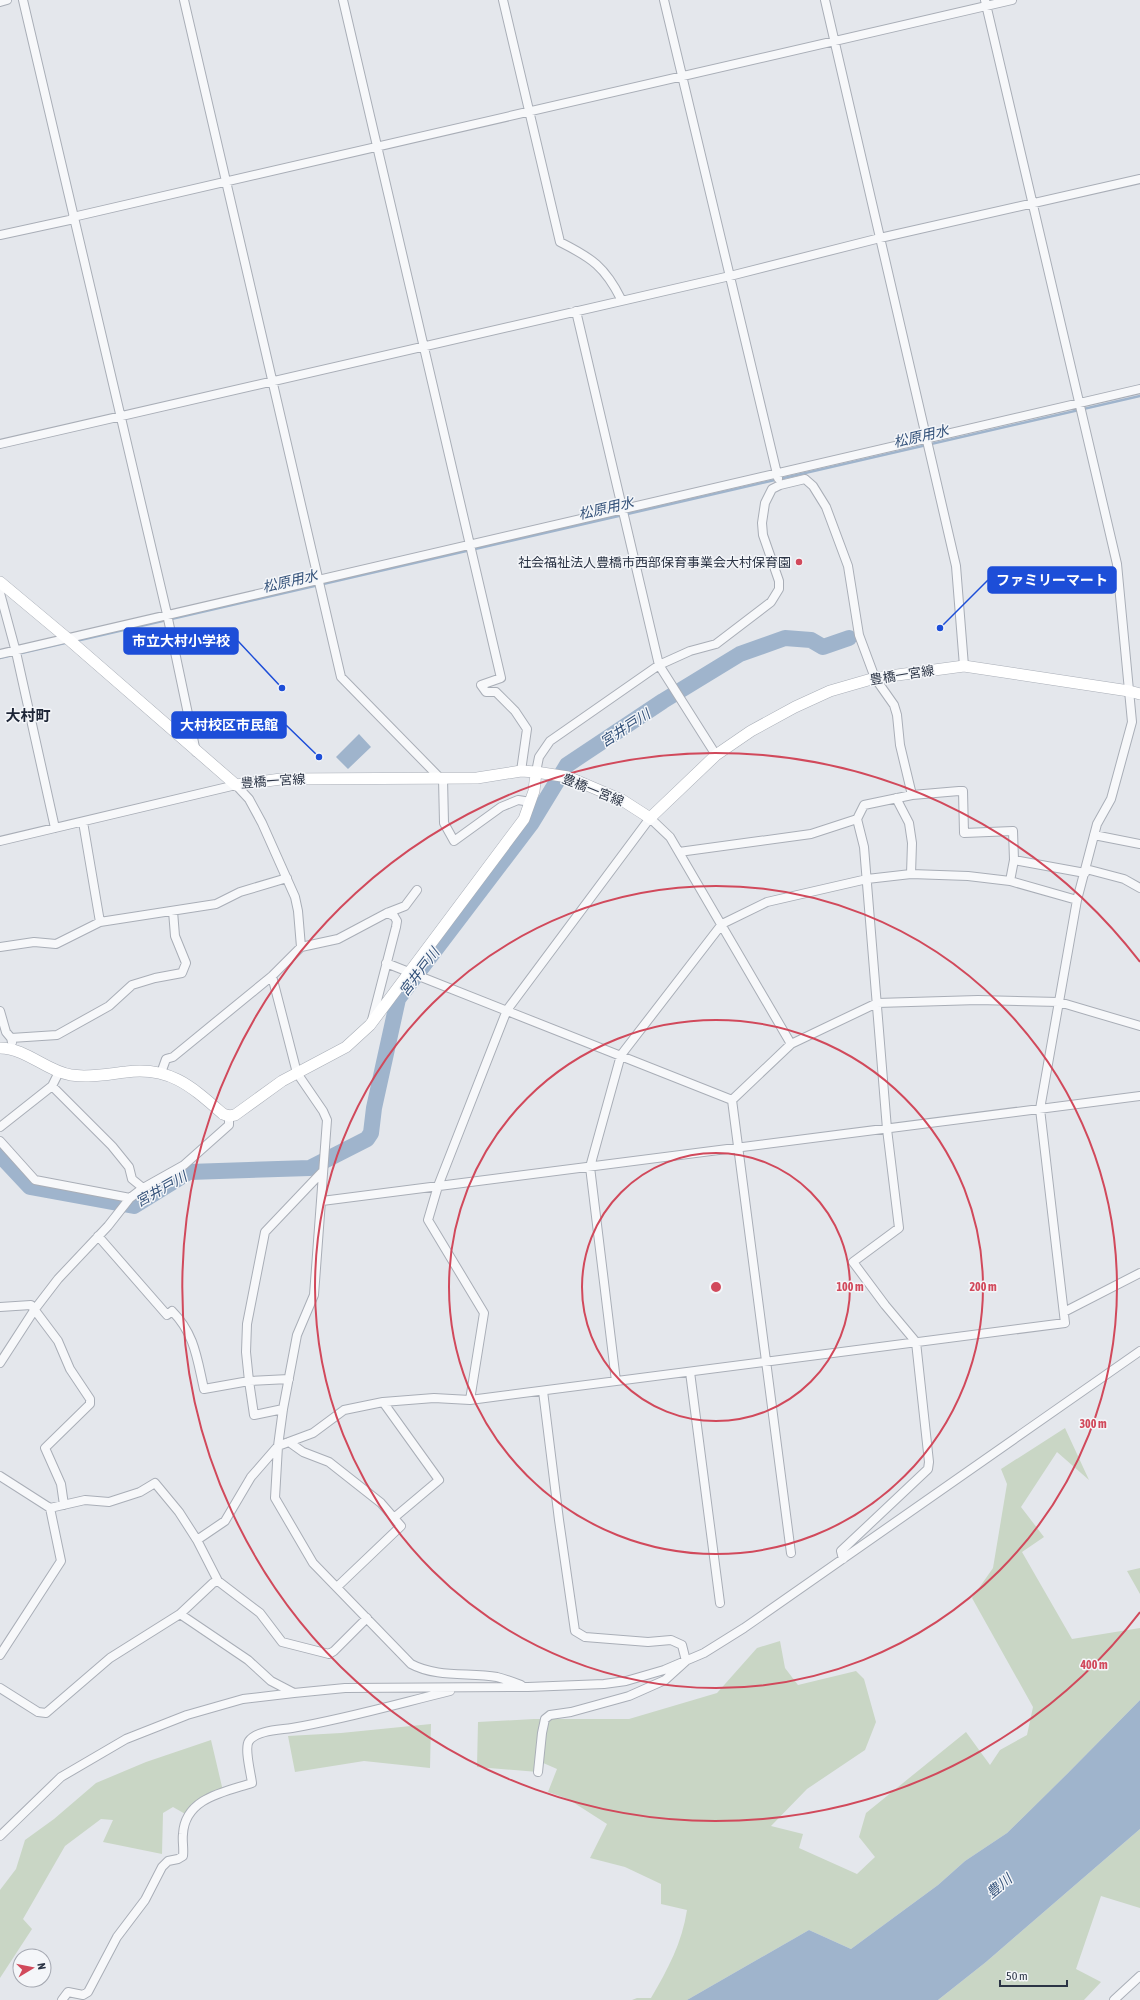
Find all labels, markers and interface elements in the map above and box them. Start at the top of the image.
water label: 松原用水 [892,421,952,450]
water label: 松原用水 [577,493,637,522]
place label: 社会福祉法人豊橋市西部保育事業会大村保育園 [518,555,791,570]
marker: 社会福祉法人豊橋市西部保育事業会大村保育園 [794,557,804,567]
water label: 松原用水 [261,566,321,595]
callout: ファミリーマート [988,567,1116,593]
text: ファミリーマート [996,572,1108,588]
callout: 市立大村小学校 [124,628,238,654]
text: 市立大村小学校 [132,633,230,649]
street label: 豊橋一宮線 [869,663,935,687]
water label: 宮井戸川 [597,705,655,750]
district label: 大村町 [5,707,51,724]
callout: 大村校区市民館 [172,712,286,738]
text: 大村校区市民館 [180,717,278,733]
street label: 豊橋一宮線 [240,771,306,791]
street label: 豊橋一宮線 [560,771,626,809]
water label: 宮井戸川 [396,943,443,999]
water label: 宮井戸川 [133,1167,191,1210]
centre of rings [709,1280,723,1294]
text: 100 m [836,1280,864,1294]
text: 200 m [969,1280,997,1294]
text: 300 m [1079,1417,1107,1431]
text: 400 m [1079,1658,1108,1672]
water label: 豊川 [983,1870,1016,1901]
north arrow [12,1948,52,1988]
text: N [35,1962,48,1971]
scale bar [1000,1962,1067,1988]
text: 50 m [1006,1969,1028,1983]

